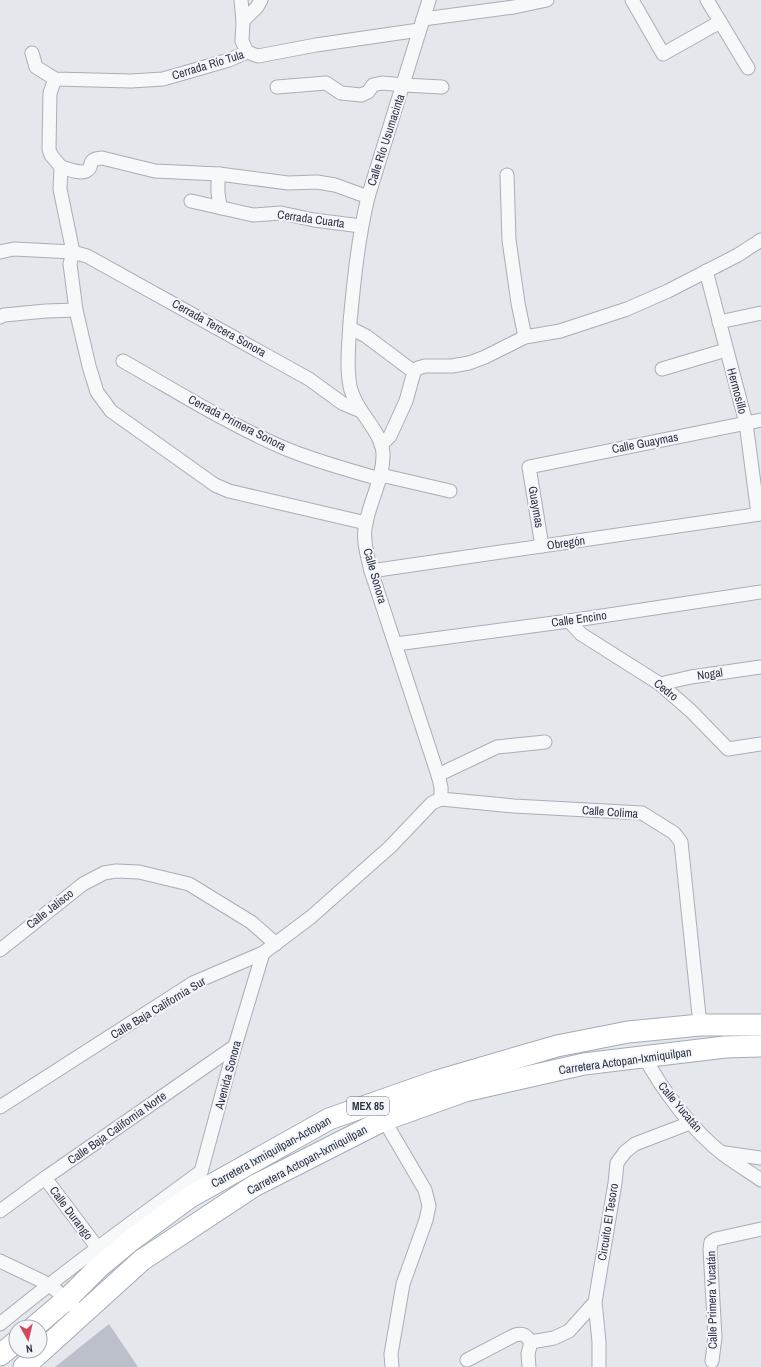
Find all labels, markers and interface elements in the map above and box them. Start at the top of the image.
street label: Cerrada Río Tula [170,46,246,84]
street label: Calle Río Usumacinta [364,92,409,188]
street label: Cerrada Cuarta [276,206,346,232]
street label: Cerrada Tercera Sonora [169,295,269,361]
street label: Hermosillo [723,366,751,416]
street label: Cerrada Primera Sonora [185,391,289,455]
street label: Calle Guaymas [610,429,680,457]
street label: Guaymas [524,485,548,529]
street label: Obregón [546,532,586,554]
street label: Calle Sonora [359,546,391,606]
street label: Calle Encino [550,607,608,631]
street label: Nogal [696,664,724,684]
street label: Cedro [651,675,681,705]
street label: Calle Colima [581,802,639,822]
street label: Calle Jalisco [23,886,77,932]
street label: Calle Baja California Sur [107,973,209,1043]
street label: Avenida Sonora [211,1038,245,1112]
street label: Carretera Actopan-Ixmiquilpan [558,1044,692,1078]
street label: Calle Yucatán [654,1079,706,1135]
street label: Calle Baja California Norte [64,1088,170,1168]
road number: MEX 85 [347,1097,389,1115]
street label: Carretera Ixmiquilpan-Actopan [208,1112,334,1192]
street label: Carretera Actopan-Ixmiquilpan [244,1121,370,1199]
street label: Circuito El Tesoro [594,1182,622,1262]
street label: Calle Durango [46,1183,96,1243]
street label: Calle Primera Yucatán [703,1251,721,1349]
north arrow [8,1319,48,1359]
text: N [25,1342,34,1356]

